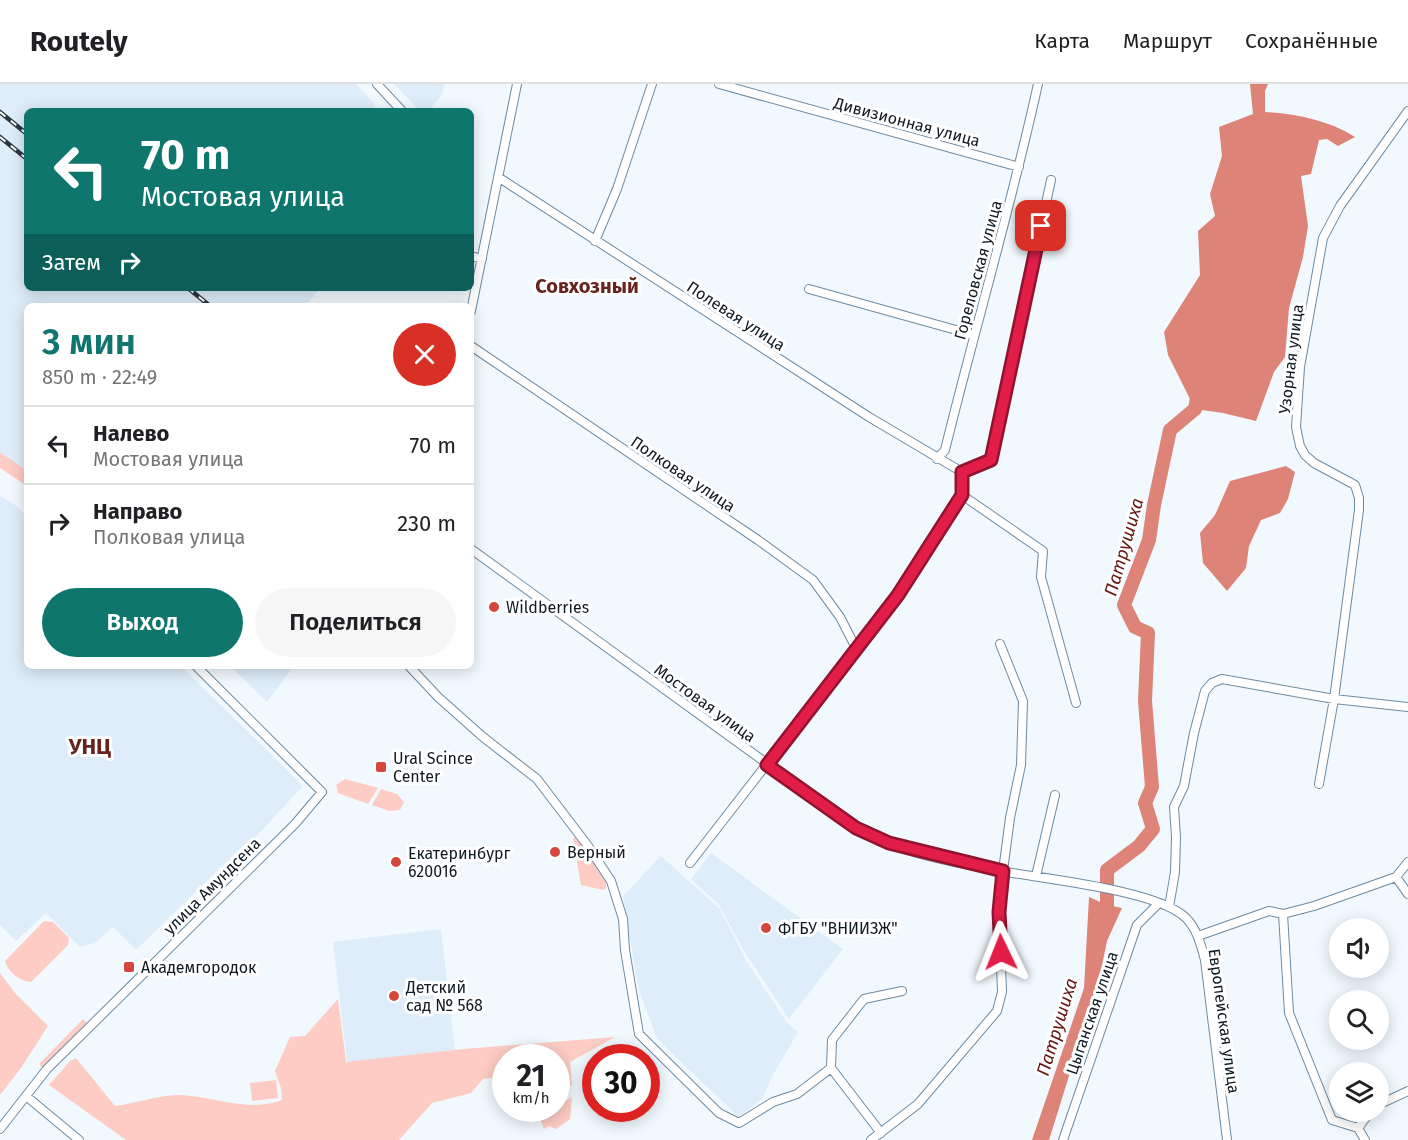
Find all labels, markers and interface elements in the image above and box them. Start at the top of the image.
text: Routely [30,25,128,58]
text: Карта [1034,28,1090,54]
text: Маршрут [1123,28,1212,54]
text: Сохранённые [1245,28,1378,54]
street label: Дивизионная улица [831,93,982,151]
text: 70 m [141,130,230,180]
icon: left [42,132,120,210]
text: Мостовая улица [141,181,345,213]
street label: Гореловская улица [950,198,1006,342]
pin [1015,200,1066,251]
icon: arrive [1024,209,1057,242]
icon: right [113,246,146,279]
text: Затем [42,249,101,276]
district label: Совхозный [535,274,639,298]
street label: Полевая улица [683,277,789,355]
street label: Узорная улица [1275,303,1307,415]
text: 3 мин [42,320,136,364]
button: close [393,323,456,386]
text: 850 m · 22:49 [42,365,157,389]
text: Налево [93,420,169,447]
icon: left [42,429,75,462]
text: 70 m [410,432,456,459]
street label: Полковая улица [627,432,739,516]
text: Мостовая улица [93,447,244,471]
water label: Патрушиха [1100,495,1148,599]
text: Направо [93,498,182,525]
icon: right [42,507,75,540]
text: 230 m [397,510,456,537]
text: Полковая улица [93,525,245,549]
button: Выход [42,588,243,657]
button: Поделиться [255,588,456,657]
place label: Wildberries [506,598,589,617]
marker: Wildberries [487,600,501,614]
street label: Мостовая улица [651,660,759,746]
district label: УНЦ [68,733,111,760]
place label: Ural Scince Center [393,749,473,786]
marker: Ural Scince Center [374,760,388,774]
street label: улица Амундсена [160,834,264,938]
place label: Верный [567,843,626,862]
place label: Екатеринбург 620016 [408,844,511,881]
marker: Верный [548,845,562,859]
marker: Екатеринбург 620016 [389,855,403,869]
map controls [1329,918,1389,1122]
button: sound [1329,918,1389,978]
place label: ФГБУ "ВНИИЗЖ" [778,919,898,938]
position arrow [969,920,1033,984]
marker: ФГБУ "ВНИИЗЖ" [759,921,773,935]
street label: Европейская улица [1204,947,1244,1095]
street label: Цыганская улица [1062,949,1122,1077]
place label: Академгородок [141,958,257,977]
marker: Академгородок [122,960,136,974]
water label: Патрушиха [1032,976,1082,1078]
place label: Детский сад № 568 [405,978,483,1015]
marker: Детский сад № 568 [387,989,401,1003]
button: search [1329,990,1389,1050]
speed limit sign: 30 [582,1044,660,1122]
text: 21 [517,1058,545,1094]
button: layers [1329,1062,1389,1122]
text: km/h [512,1089,550,1107]

